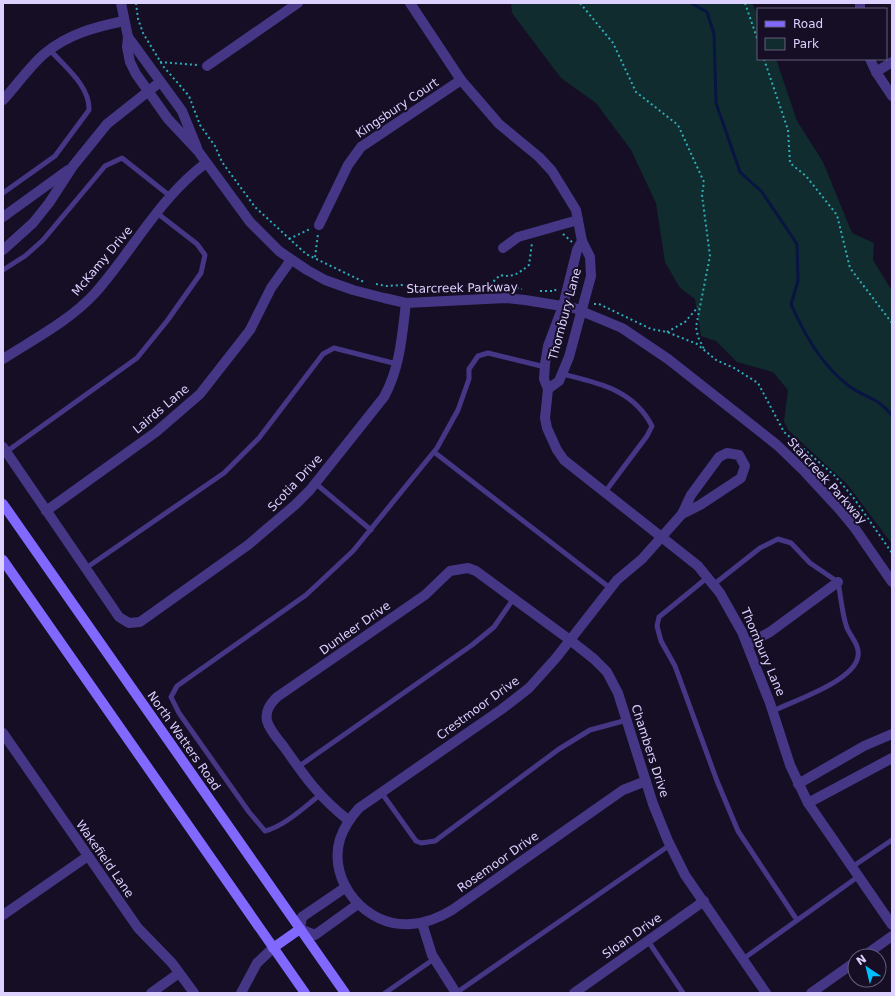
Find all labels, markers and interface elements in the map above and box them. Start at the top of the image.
legend [757,8,887,60]
text: Road [793,17,823,31]
text: Park [793,37,819,51]
street label: Kingsbury Court [353,75,441,141]
street label: McKamy Drive [69,223,135,299]
street label: Thornbury Lane [546,266,584,363]
street label: Starcreek Parkway [406,280,518,296]
street label: Lairds Lane [130,382,192,436]
street label: Starcreek Parkway [785,435,869,527]
street label: Scotia Drive [265,452,325,514]
street label: Dunleer Drive [317,598,393,658]
street label: Thornbury Lane [738,605,788,698]
street label: Crestmoor Drive [434,673,522,743]
street label: North Watters Road [145,689,223,793]
street label: Chambers Drive [628,703,672,799]
street label: Wakefield Lane [73,818,137,900]
street label: Rosemoor Drive [455,829,541,895]
street label: Sloan Drive [600,910,664,962]
north arrow [847,948,887,988]
text: N [854,952,869,968]

